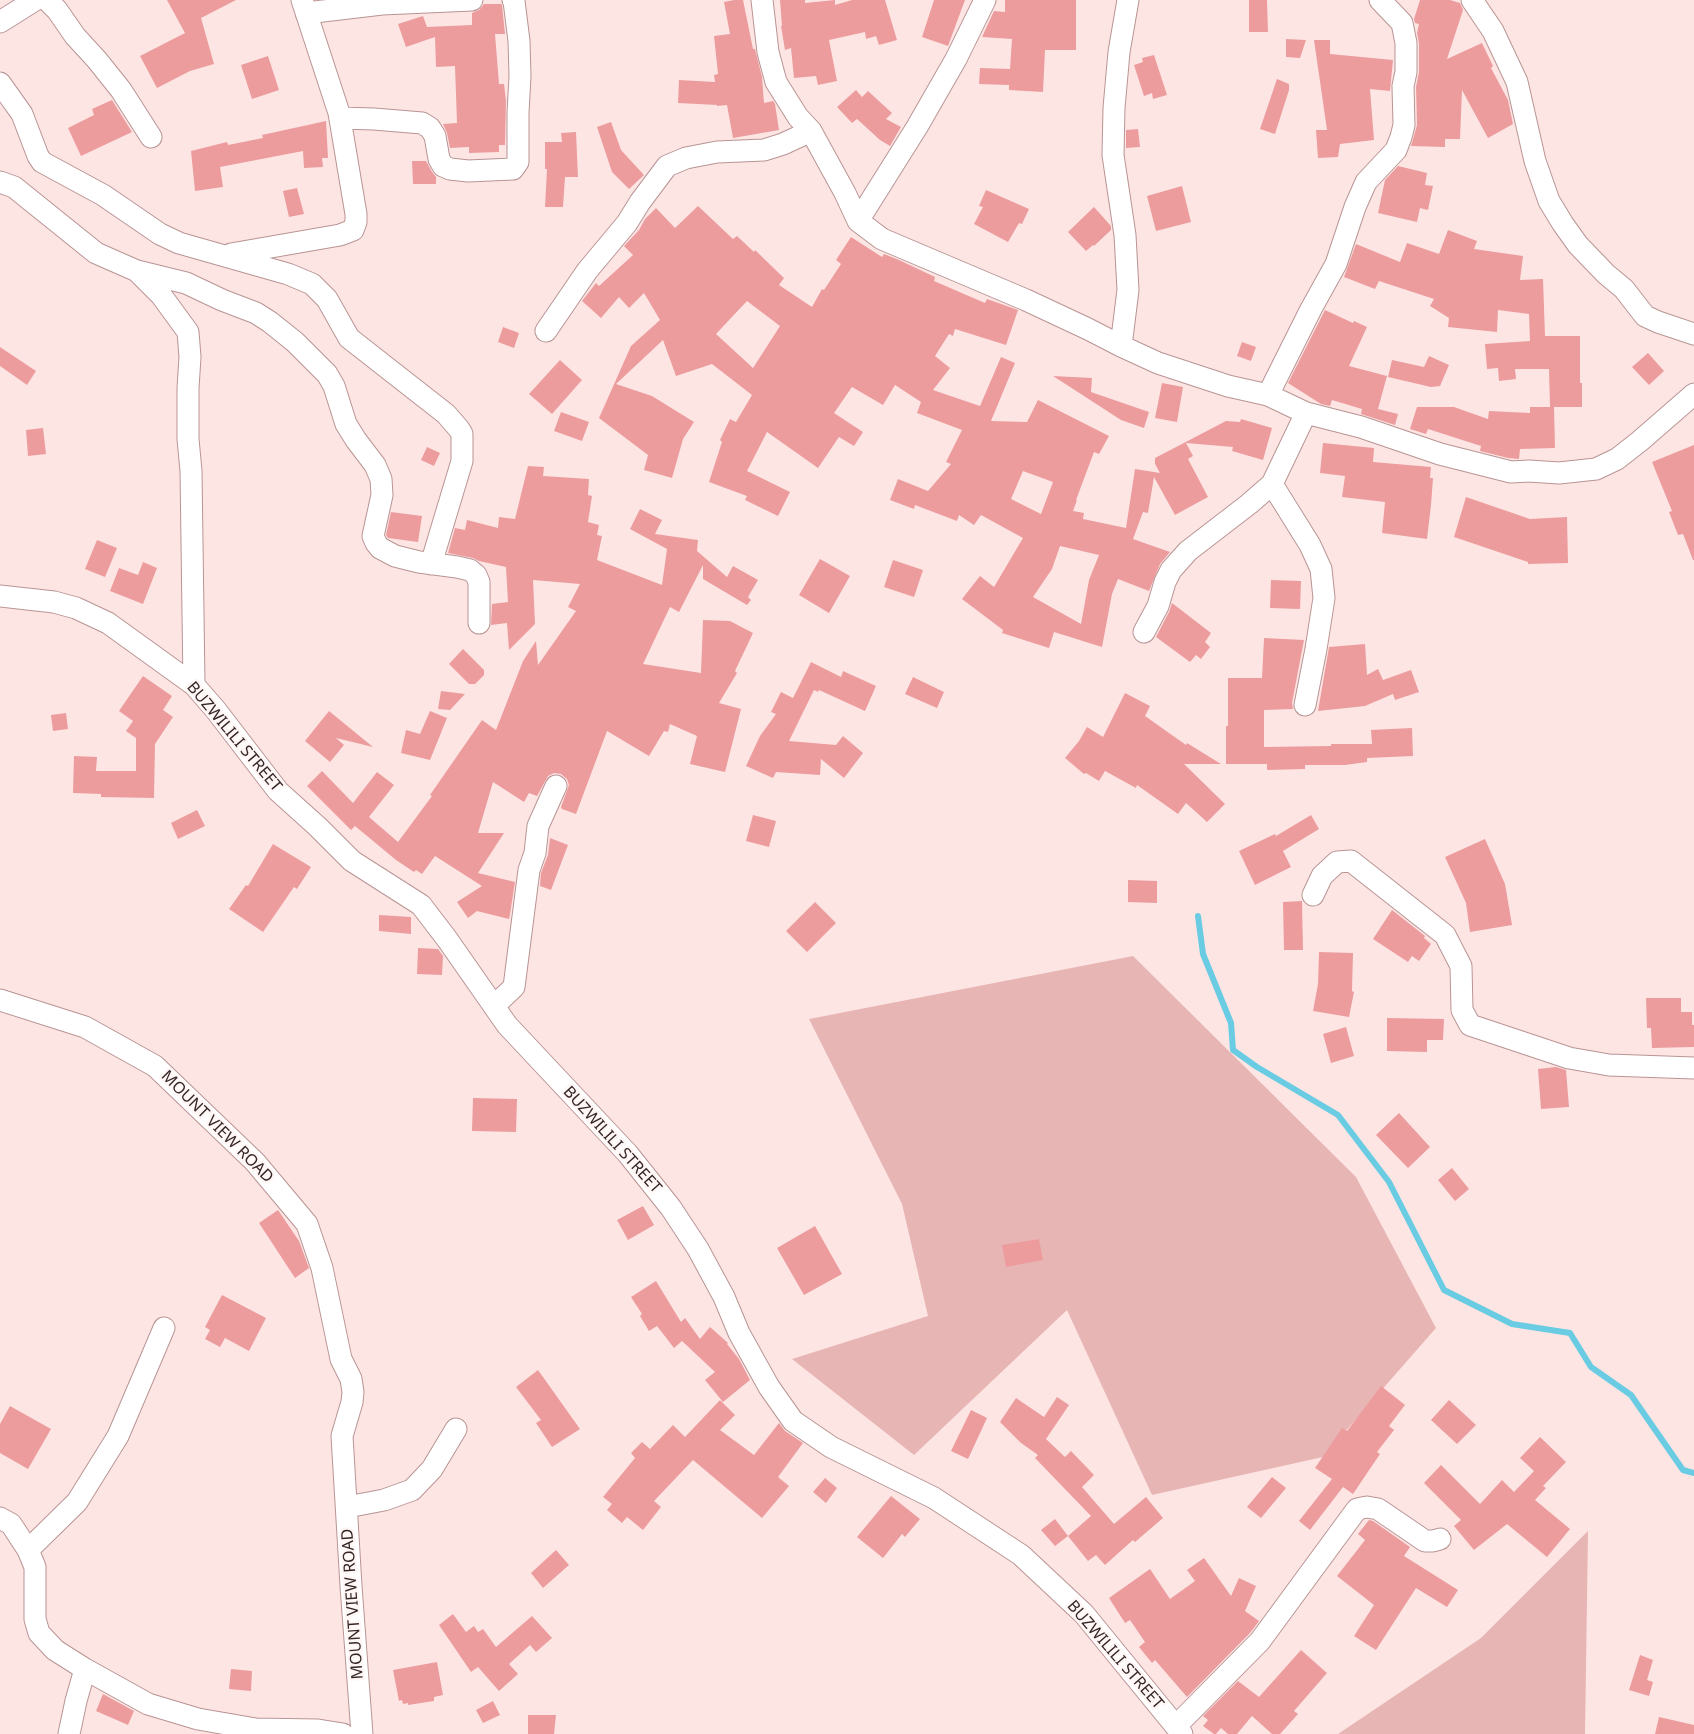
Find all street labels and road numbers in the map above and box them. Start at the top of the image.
street label: BUZWILILI STREET [182,678,286,796]
street label: MOUNT VIEW ROAD [157,1067,277,1187]
street label: BUZWILILI STREET [559,1082,665,1198]
street label: MOUNT VIEW ROAD [338,1528,368,1680]
street label: BUZWILILI STREET [1063,1597,1167,1713]

